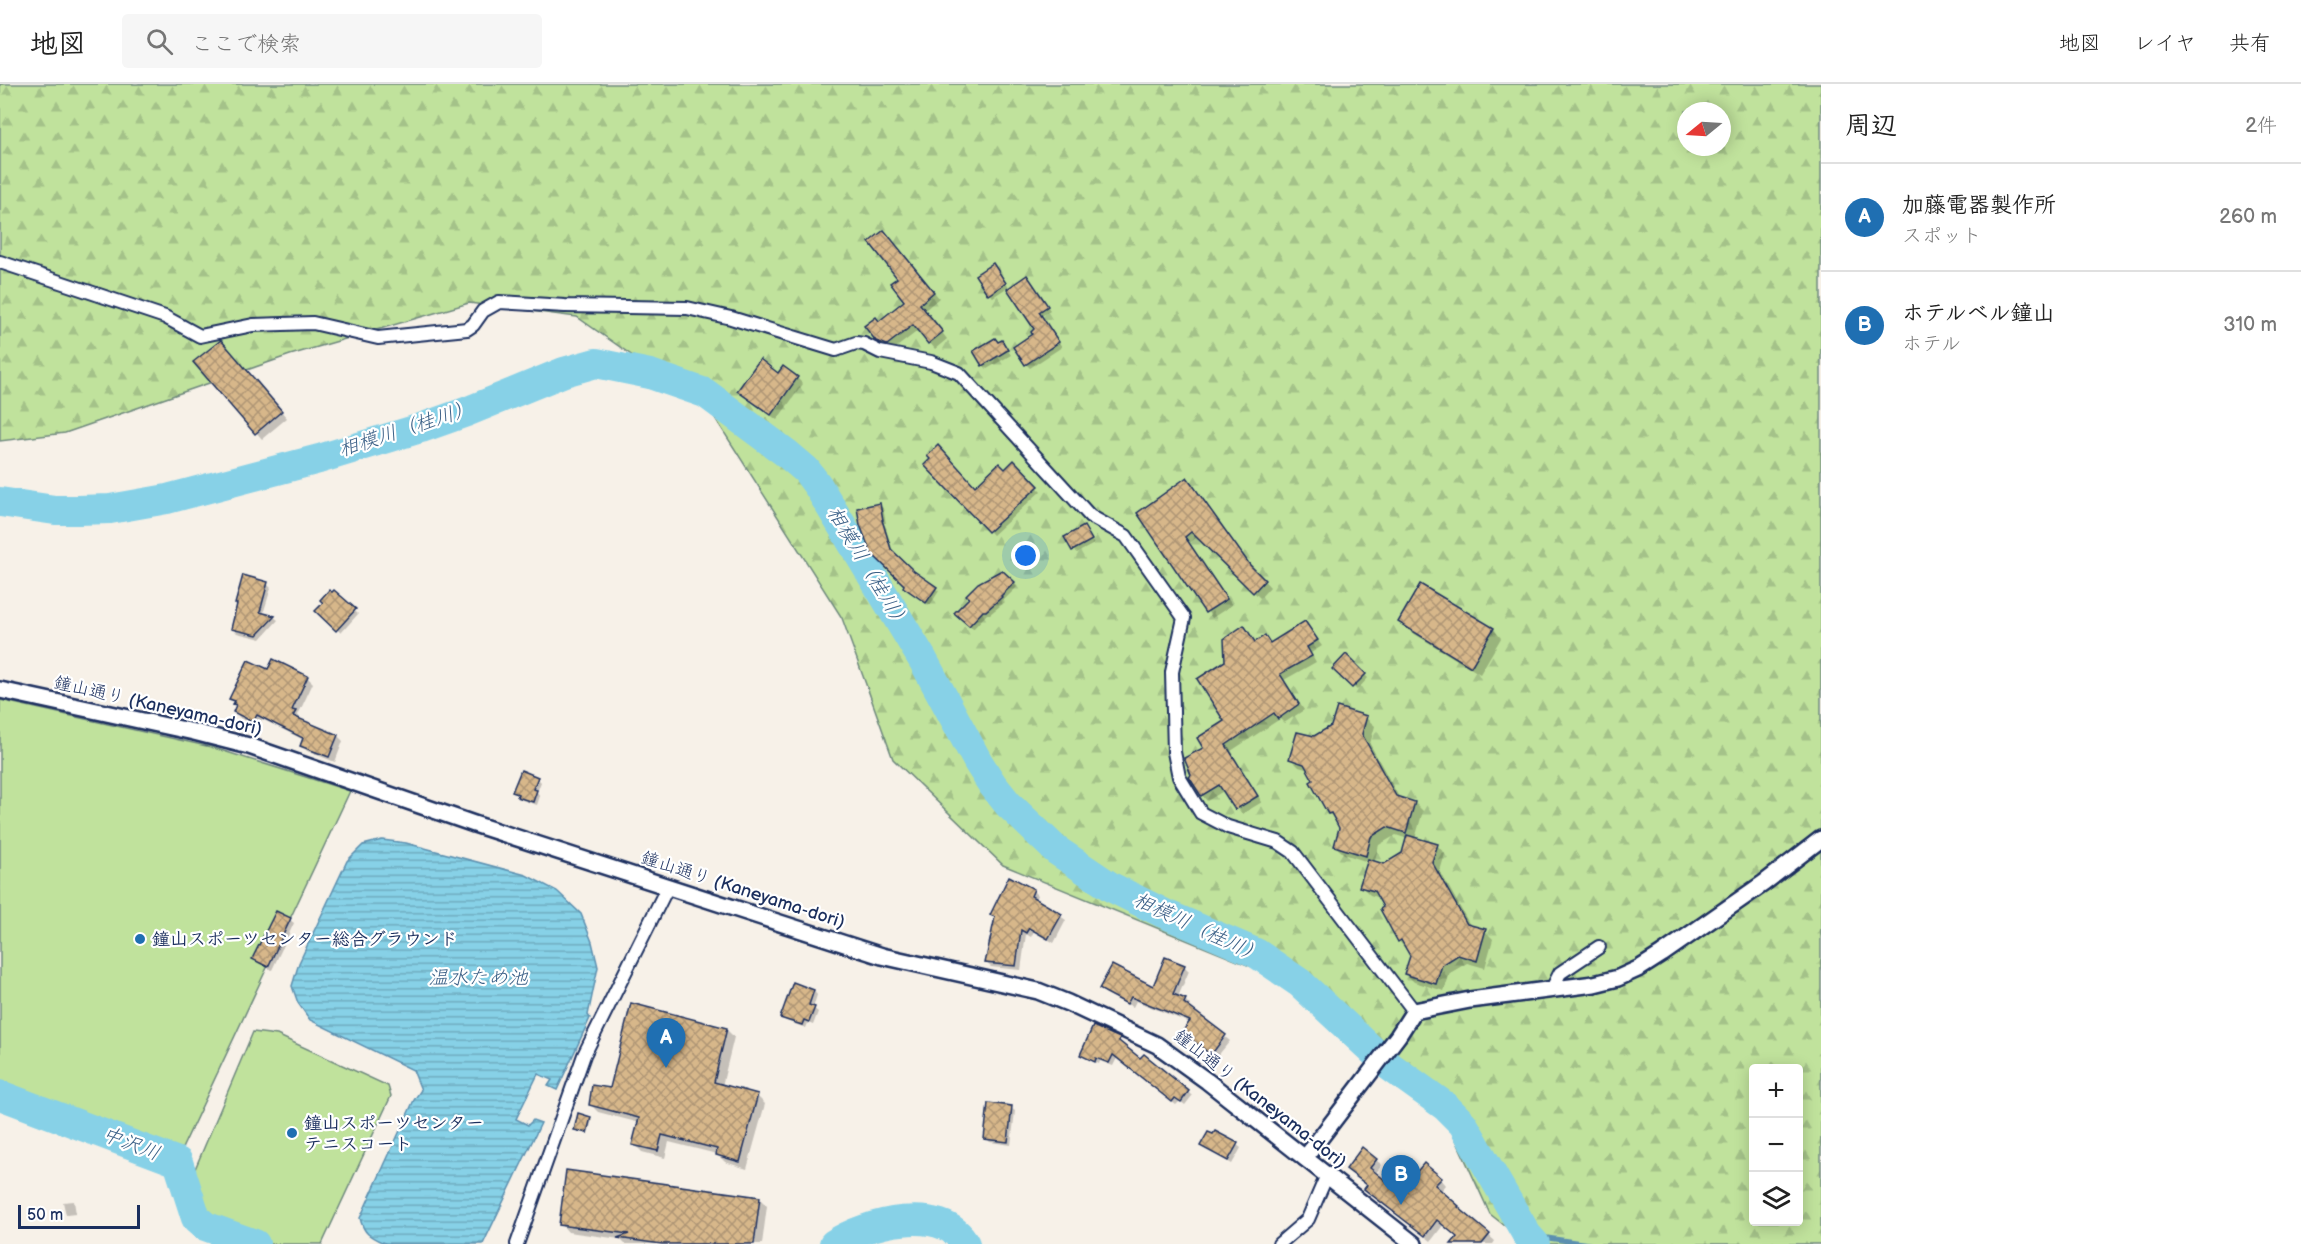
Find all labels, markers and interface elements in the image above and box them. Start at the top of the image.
search box [122,14,542,68]
icon: search [143,25,176,58]
text: 地図 [30,28,86,61]
text: ここで検索 [191,31,301,58]
text: 地図 [2059,31,2101,56]
text: レイヤ [2134,31,2196,56]
text: 共有 [2229,31,2271,56]
north arrow [1677,102,1731,156]
text: 周辺 [1845,111,1897,142]
text: 2件 [2245,114,2277,138]
text: 加藤電器製作所 [1902,192,2056,219]
text: A [1858,205,1871,229]
text: 260 m [2219,205,2277,229]
text: スポット [1902,224,1982,248]
text: ホテルベル鐘山 [1902,300,2055,327]
text: B [1857,313,1872,337]
text: 310 m [2223,313,2277,337]
text: ホテル [1902,332,1961,356]
water label: 相模川（桂川） [336,396,476,462]
water label: 相模川（桂川） [822,502,914,634]
your location [1011,541,1040,570]
street label: 鐘山通り (Kaneyama-dori) [52,672,264,740]
street label: 鐘山通り (Kaneyama-dori) [638,847,848,933]
water label: 相模川（桂川） [1129,888,1267,968]
place label: 鐘山スポーツセンター総合グラウンド [152,929,458,950]
marker: 鐘山スポーツセンター総合グラウンド [133,932,147,946]
water label: 温水ため池 [428,966,529,990]
pin: A [646,1018,686,1068]
street label: 鐘山通り (Kaneyama-dori) [1170,1025,1350,1173]
map controls [1749,1064,1803,1226]
button: + [1749,1064,1803,1118]
place label: 鐘山スポーツセンター テニスコート [304,1113,484,1155]
button: − [1749,1118,1803,1172]
water label: 中沢川 [99,1122,163,1166]
marker: 鐘山スポーツセンター テニスコート [285,1126,299,1140]
pin: B [1382,1156,1420,1205]
button: layers [1749,1172,1803,1226]
scale bar [18,1202,140,1230]
text: 50 m [27,1206,63,1225]

